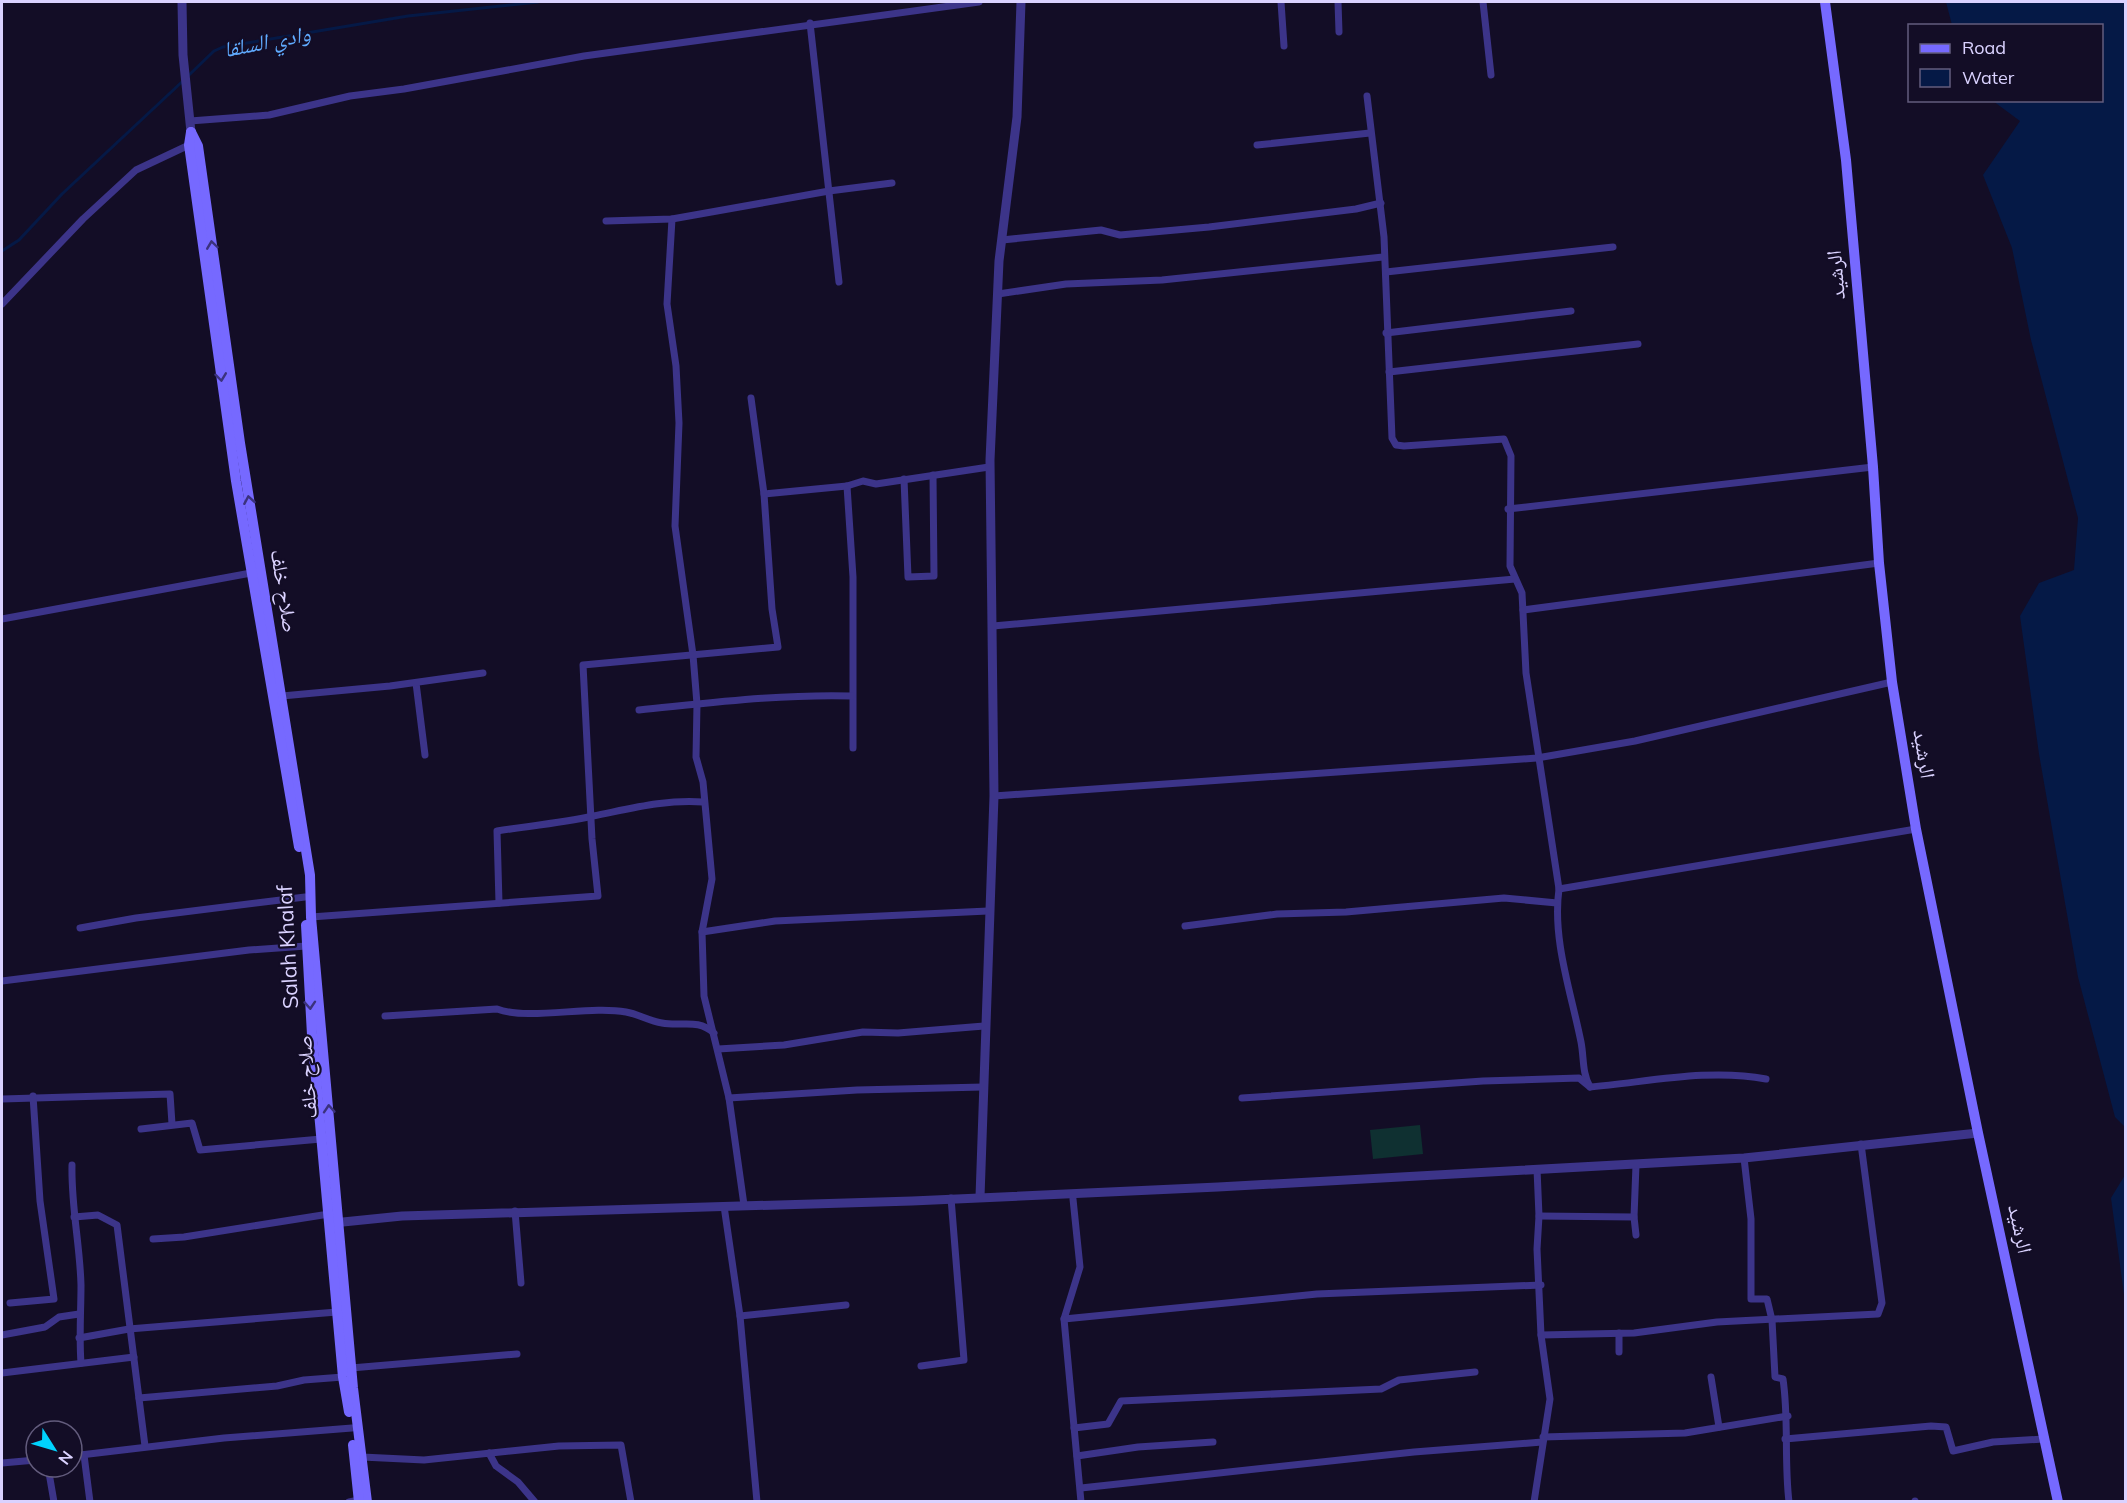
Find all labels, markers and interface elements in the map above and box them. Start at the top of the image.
water label: وادي السلقا [221,19,314,67]
legend [1908,24,2103,102]
text: Road [1962,36,2006,59]
text: Water [1962,66,2015,89]
one-way arrow [206,240,219,249]
street label: الرشيد [1820,249,1850,301]
one-way arrow [214,373,226,382]
one-way arrow [243,495,256,505]
street label: صلاح خلف [265,547,304,634]
street label: الرشيد [1908,727,1942,780]
street label: Salah Khalaf [271,884,303,1010]
one-way arrow [304,1001,317,1010]
street label: صلاح خلف [290,1034,323,1120]
one-way arrow [322,1104,335,1113]
street label: الرشيد [2003,1202,2039,1256]
north arrow [24,1419,84,1479]
text: N [54,1447,78,1469]

